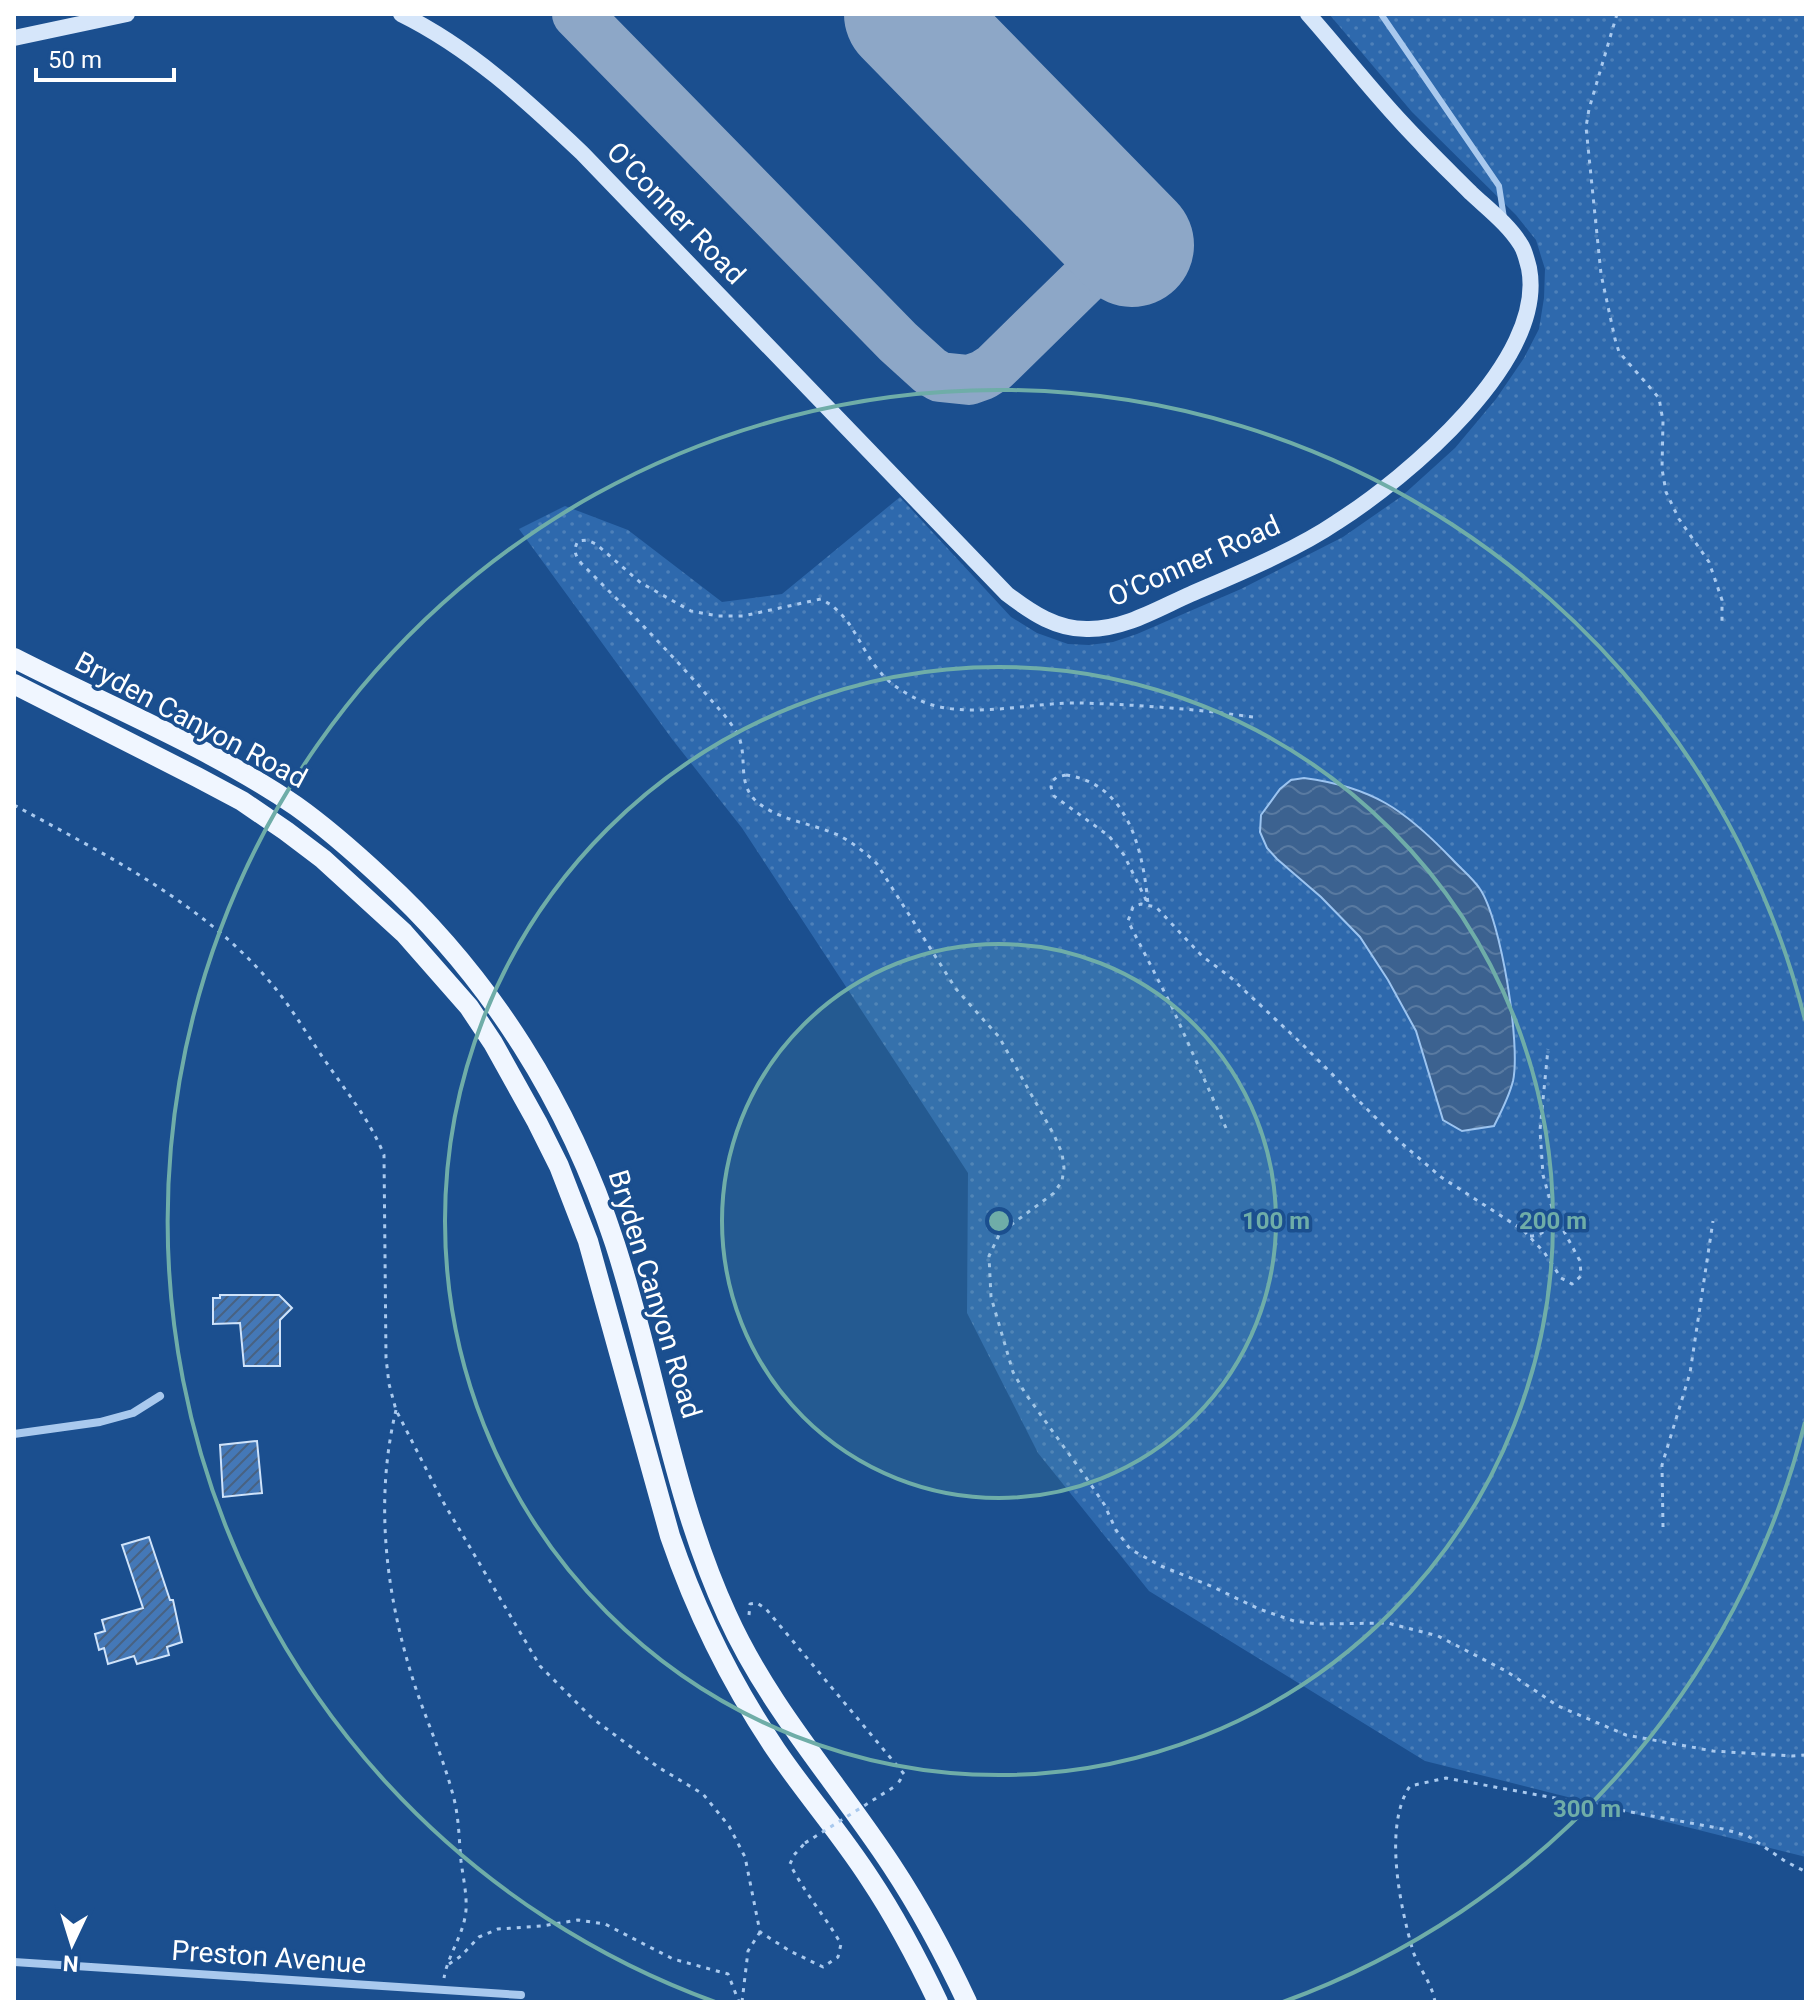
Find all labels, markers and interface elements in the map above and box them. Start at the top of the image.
scale bar [36,32,174,82]
text: 50 m [48,46,102,74]
street label: O'Conner Road [600,135,752,291]
street label: O'Conner Road [1103,508,1285,614]
street label: Bryden Canyon Road [69,645,313,795]
street label: Bryden Canyon Road [602,1166,708,1422]
centre of rings [985,1207,1013,1235]
text: 100 m [1242,1207,1310,1235]
text: 200 m [1519,1207,1587,1235]
text: 300 m [1553,1795,1621,1823]
north arrow [32,1904,112,1984]
street label: Preston Avenue [171,1934,367,1980]
text: N [62,1950,79,1976]

